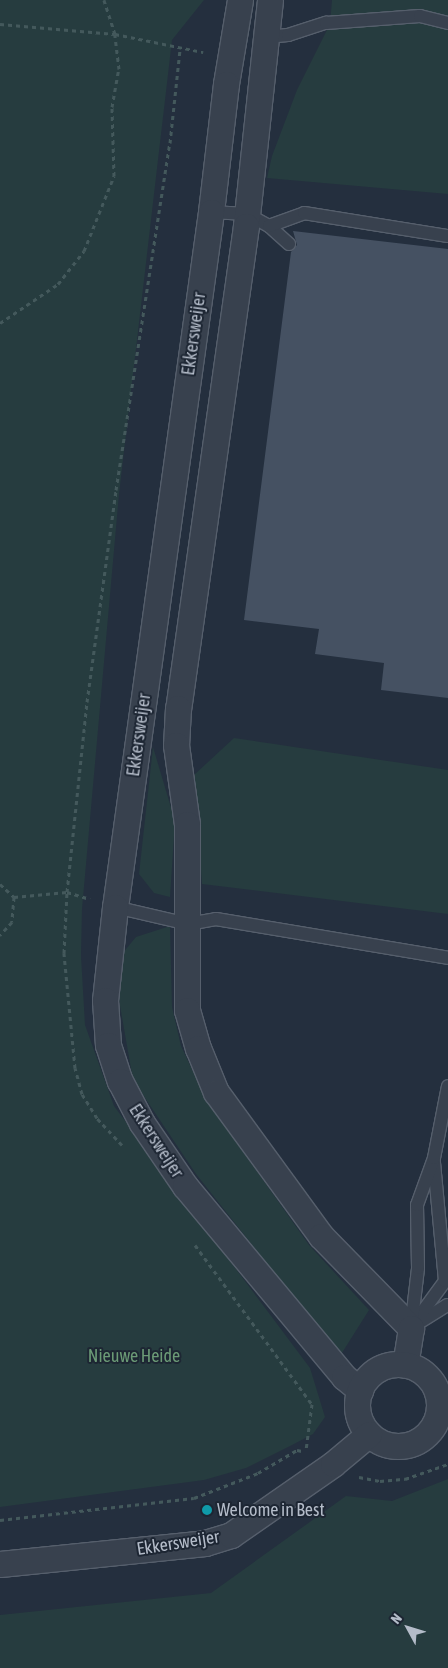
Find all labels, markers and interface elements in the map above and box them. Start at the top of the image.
street label: Ekkersweijer [177,291,211,377]
street label: Ekkersweijer [122,692,156,778]
street label: Ekkersweijer [124,1100,188,1182]
park label: Nieuwe Heide [88,1345,180,1367]
place label: Welcome in Best [217,1499,325,1521]
marker: Welcome in Best [201,1504,213,1516]
street label: Ekkersweijer [135,1526,221,1560]
north arrow [383,1603,433,1653]
text: N [388,1610,405,1627]

